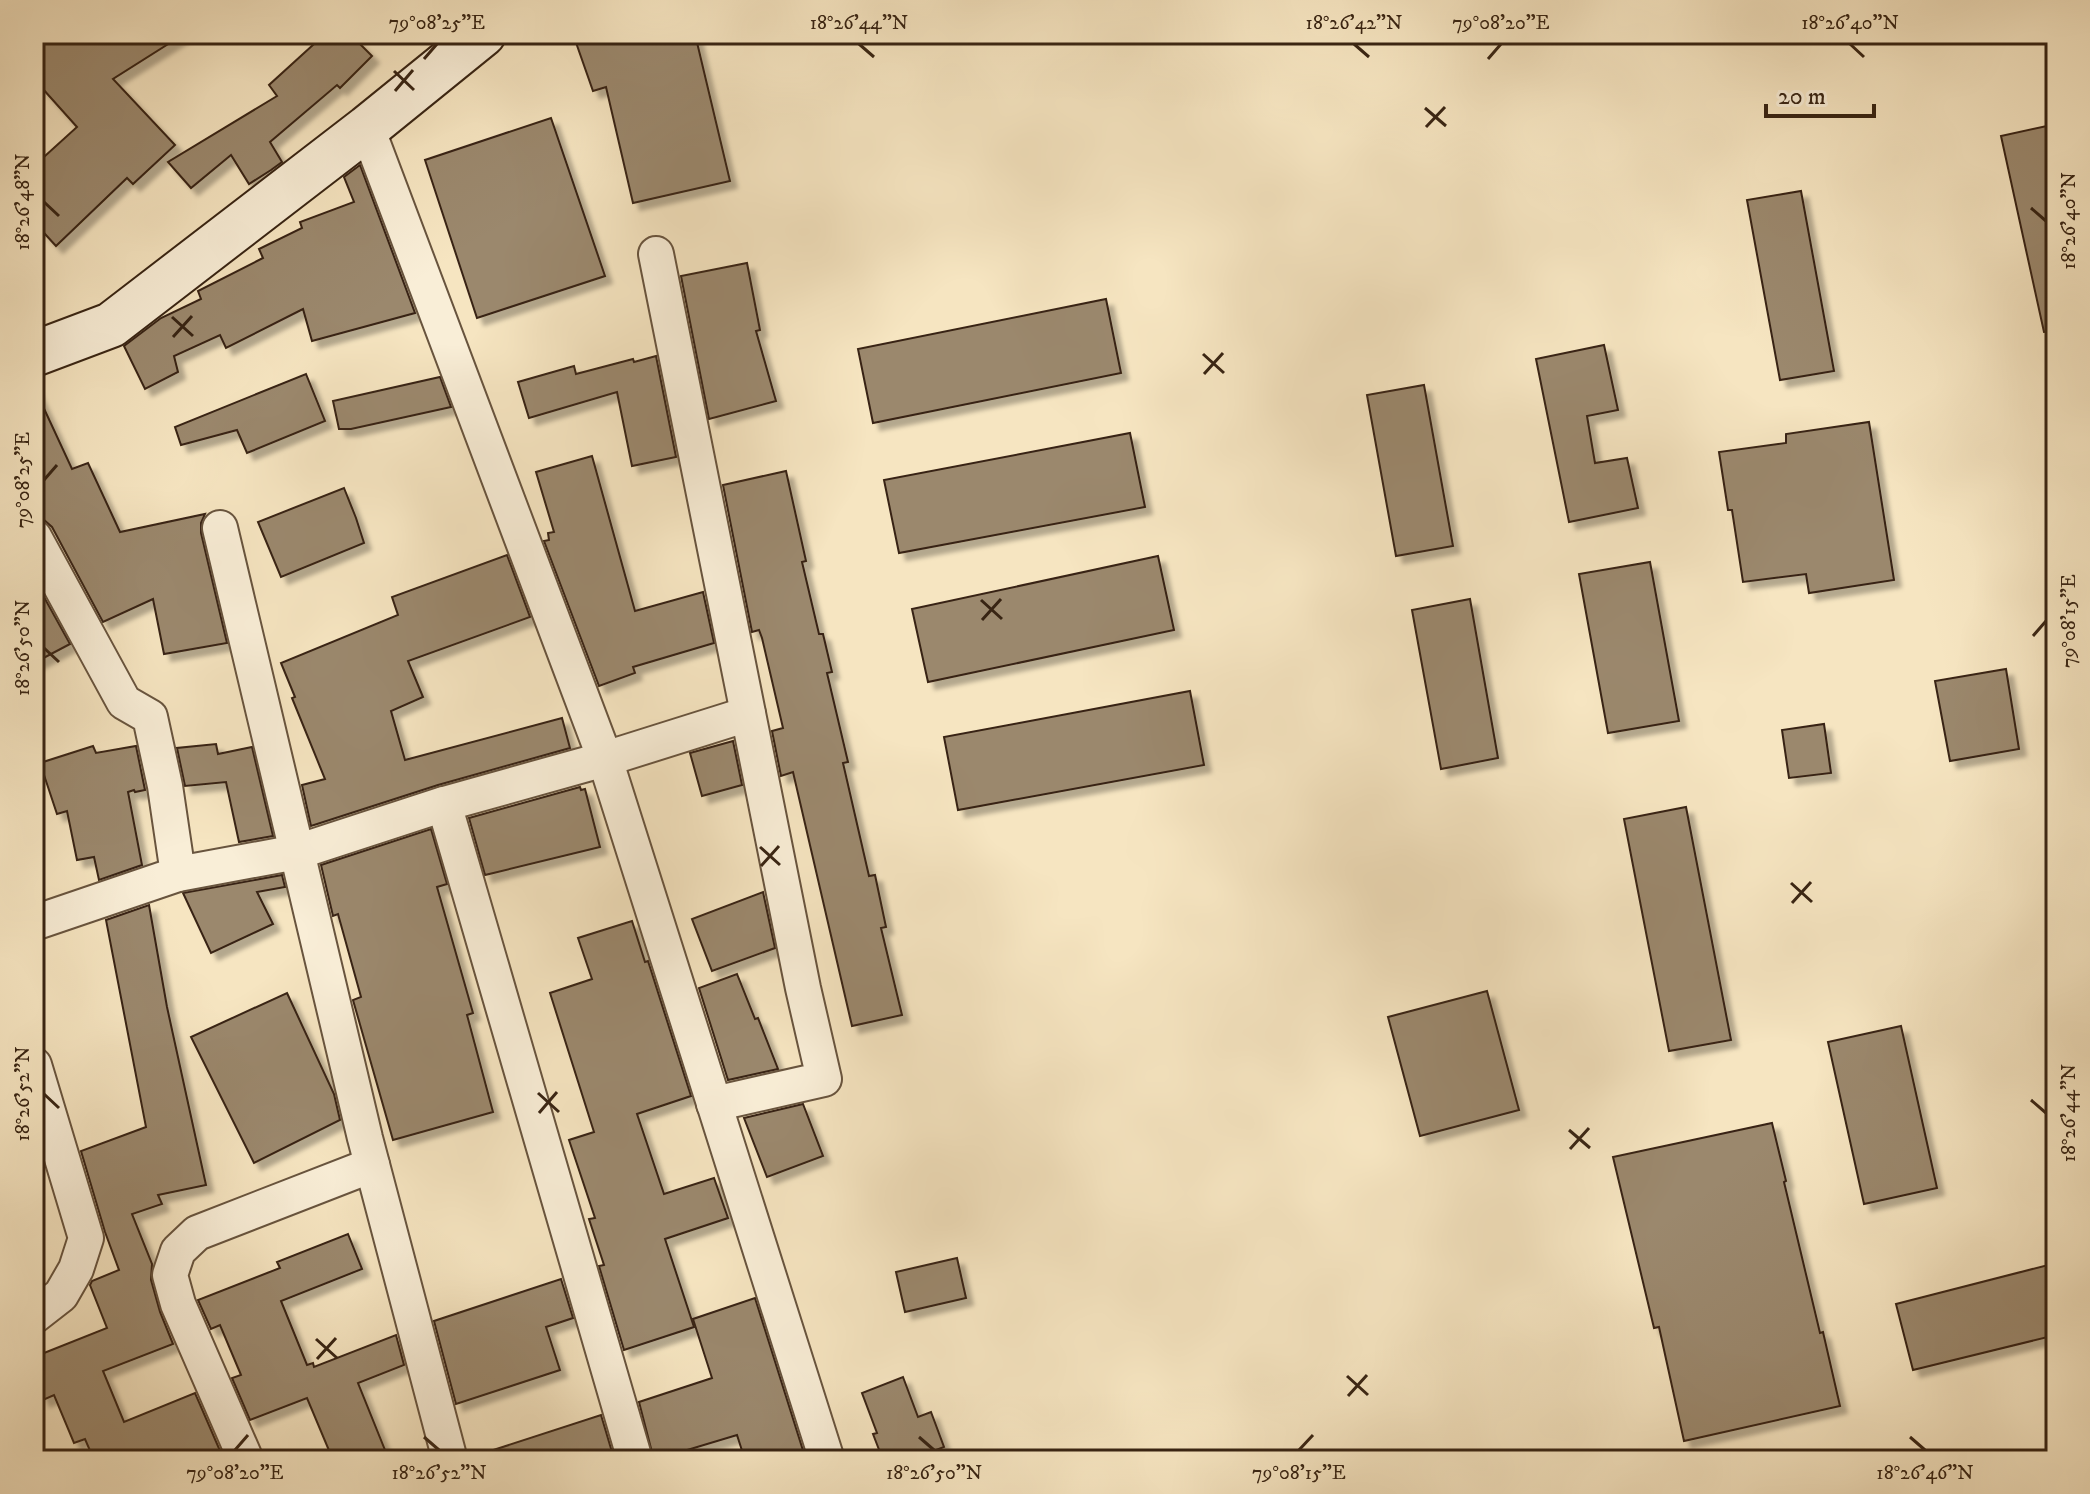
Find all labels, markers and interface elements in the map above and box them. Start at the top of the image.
text: 79°08'25"E [389,11,485,36]
text: 18°26'44"N [810,11,908,36]
text: 18°26'42"N [1306,11,1402,36]
text: 79°08'20"E [1452,11,1550,36]
text: 18°26'40"N [1801,11,1899,36]
scale bar [1766,68,1874,118]
text: 20 m [1778,82,1826,112]
text: 18°26'48"N [11,154,36,250]
text: 18°26'40"N [2057,172,2082,270]
text: 79°08'25"E [11,432,36,528]
text: 79°08'15"E [2057,574,2082,668]
text: 18°26'50"N [11,600,36,696]
text: 18°26'52"N [11,1046,36,1142]
text: 18°26'44"N [2057,1064,2082,1162]
text: 79°08'20"E [186,1461,284,1486]
text: 18°26'52"N [391,1461,487,1486]
text: 18°26'50"N [886,1461,982,1486]
text: 79°08'15"E [1252,1461,1346,1486]
text: 18°26'46"N [1876,1461,1974,1486]

